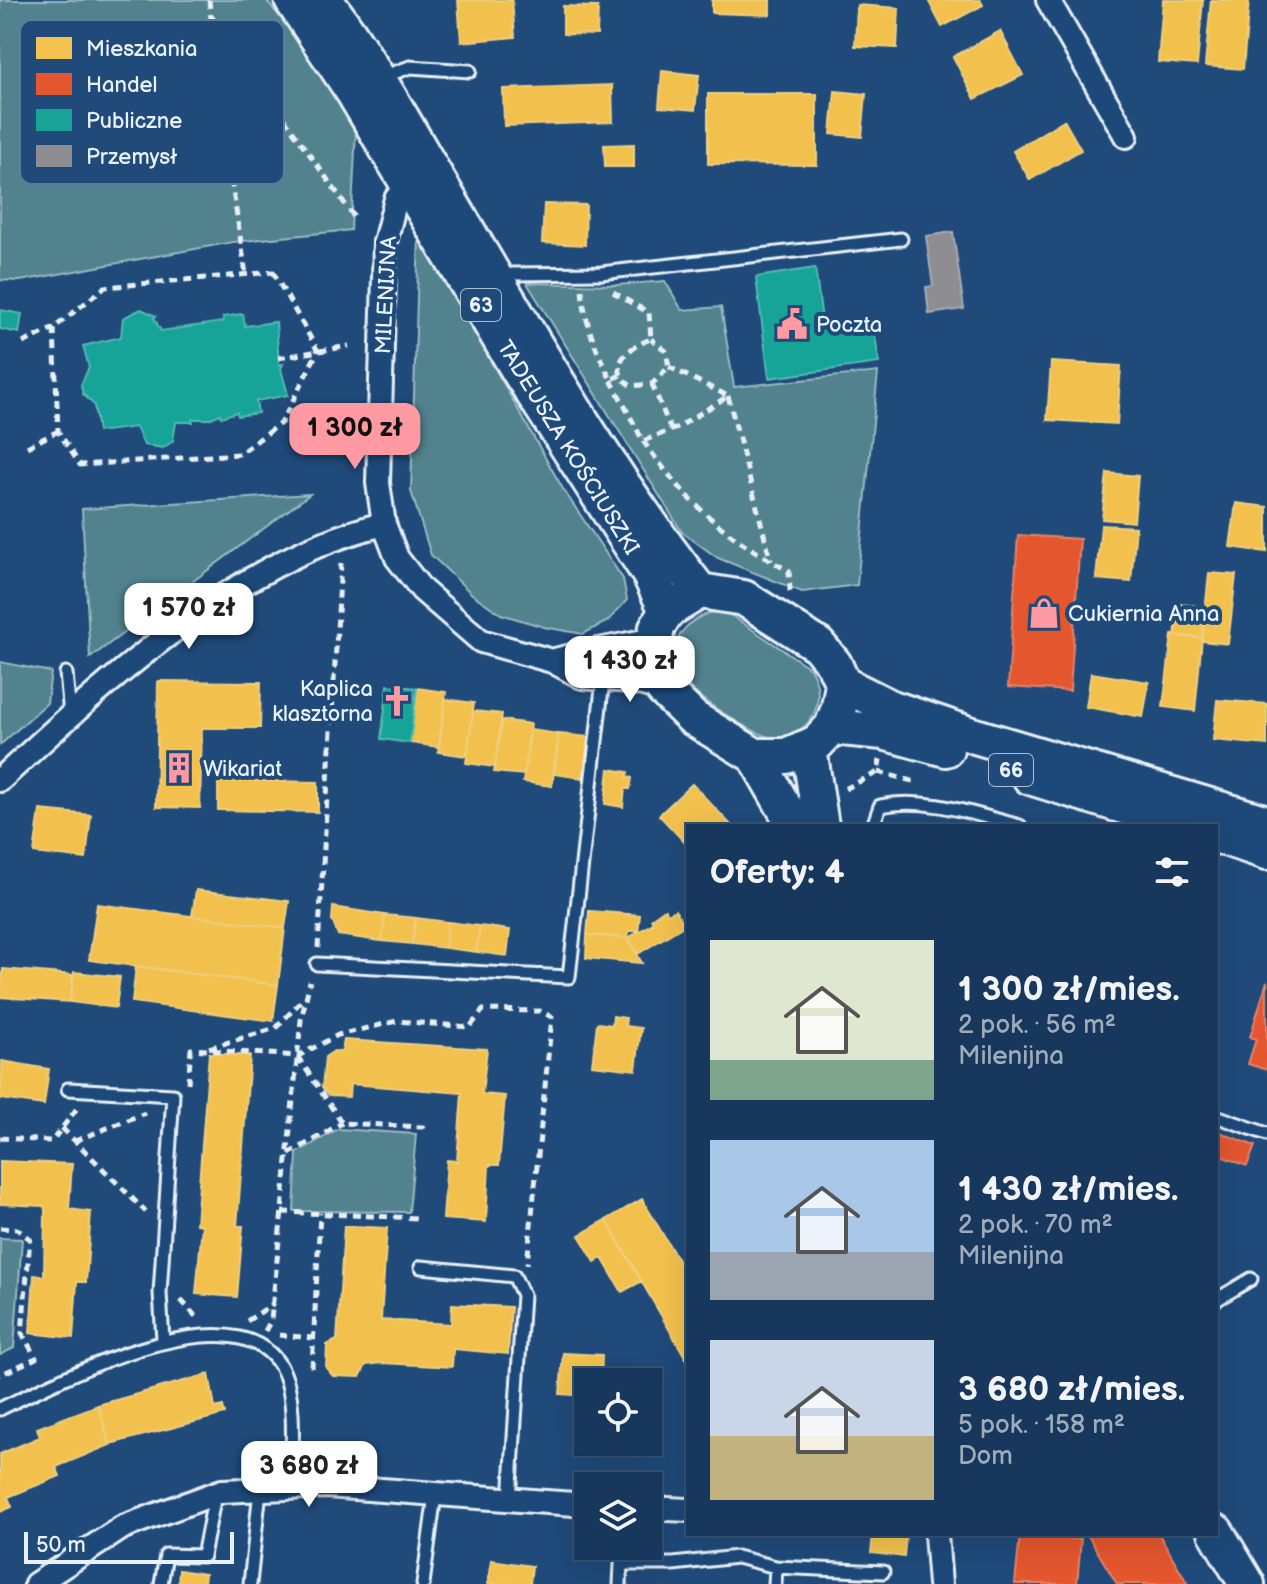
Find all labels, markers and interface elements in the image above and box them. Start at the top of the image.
legend [20,20,284,184]
text: Mieszkania [86,36,197,63]
text: Handel [86,72,158,99]
text: Publiczne [86,108,182,135]
text: Przemysł [86,144,177,171]
street label: MILENIJNA [370,235,403,355]
road number: 63 [461,289,501,321]
public building icon: Poczta [775,307,809,341]
place label: Poczta [816,312,882,339]
street label: TADEUSZA KOŚCIUSZKI [491,335,646,560]
pin: 1 300 zł [272,403,438,471]
text: 1 300 zł [307,413,403,444]
pin: 1 570 zł [106,583,272,651]
text: 1 570 zł [142,593,236,624]
shop icon: Cukiernia Anna [1027,596,1061,630]
place label: Cukiernia Anna [1068,601,1219,628]
pin: 1 430 zł [547,636,713,704]
text: 1 430 zł [583,646,677,677]
place label: Kaplica klasztorna [272,676,373,728]
church icon: Kaplica klasztorna [380,684,414,718]
building icon: Wikariat [162,751,196,785]
road number: 66 [989,754,1033,786]
place label: Wikariat [203,756,283,783]
icon: filters [1150,850,1194,894]
text: Oferty: 4 [710,852,845,893]
text: 1 300 zł/mies. [958,969,1180,1010]
icon: home [774,972,870,1068]
text: 2 pok. · 56 m² [958,1010,1116,1041]
text: Milenijna [958,1041,1064,1072]
text: 1 430 zł/mies. [958,1169,1179,1210]
icon: home [774,1172,870,1268]
text: 2 pok. · 70 m² [958,1210,1113,1241]
text: Milenijna [958,1241,1064,1272]
map controls [574,1368,662,1560]
button: locate [574,1368,662,1456]
text: 3 680 zł/mies. [958,1369,1185,1410]
icon: home [774,1372,870,1468]
text: 5 pok. · 158 m² [958,1410,1125,1441]
pin: 3 680 zł [226,1441,392,1509]
text: Dom [958,1441,1013,1472]
text: 3 680 zł [259,1451,359,1482]
button: layers [574,1472,662,1560]
scale bar [24,1528,234,1564]
text: 50 m [36,1532,86,1559]

